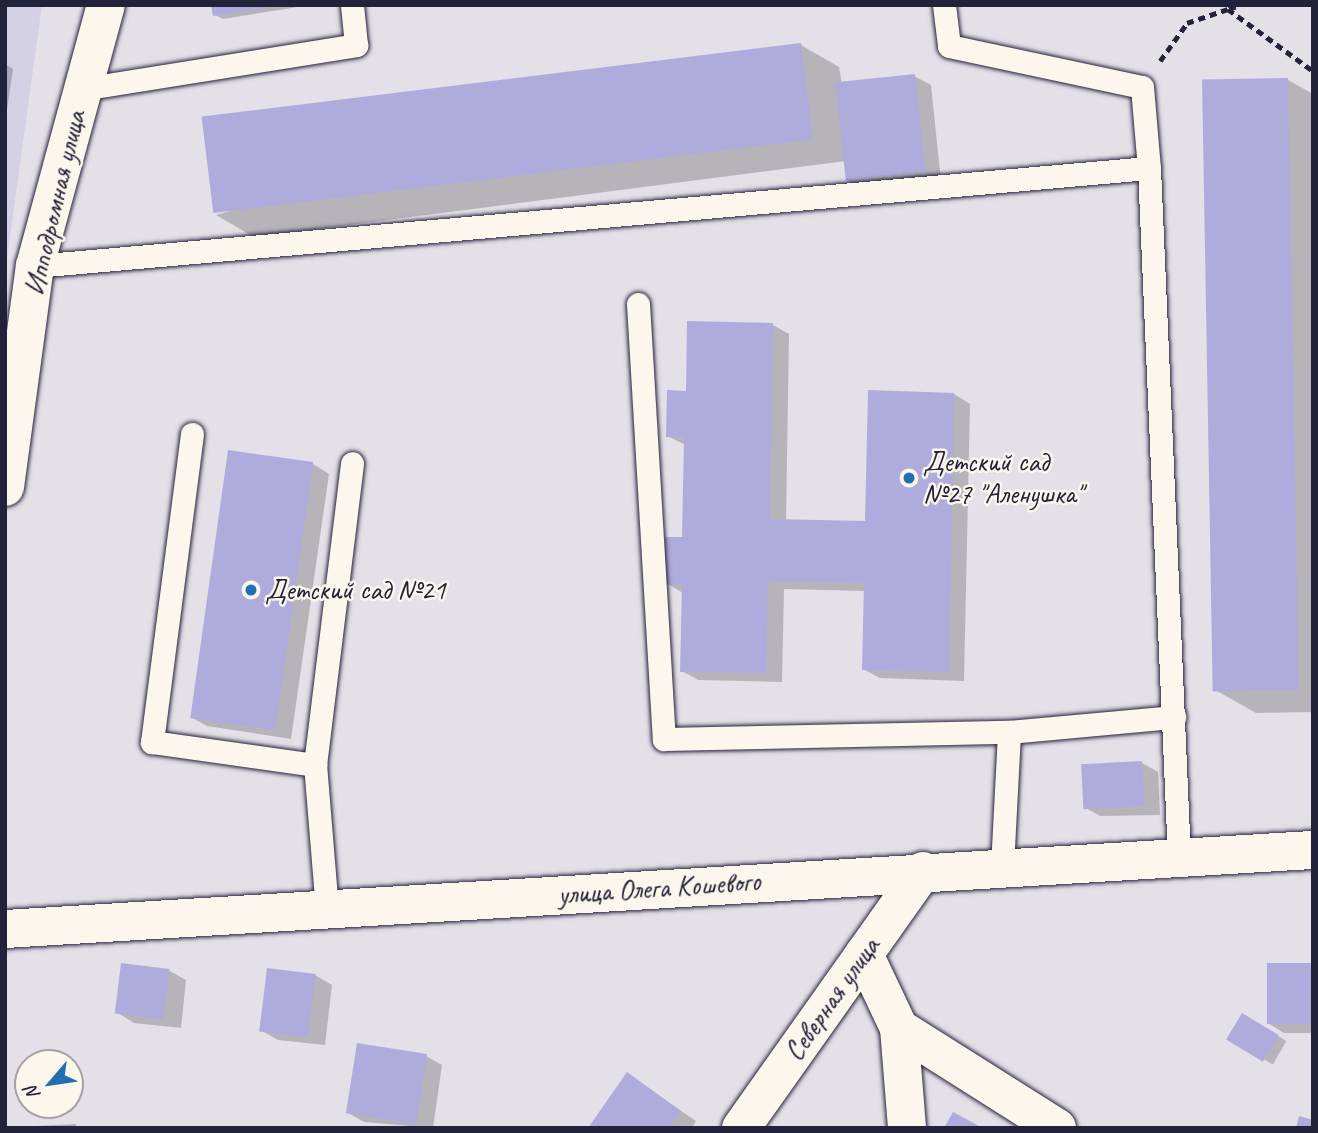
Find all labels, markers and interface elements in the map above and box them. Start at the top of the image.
street label: Ипподромная улица [17,107,93,299]
place label: Детский сад №27 "Аленушка" [923,445,1082,511]
marker: Детский сад №27 "Аленушка" [901,470,917,486]
place label: Детский сад №21 [265,573,446,607]
marker: Детский сад №21 [243,582,259,598]
street label: улица Олега Кошевого [557,864,761,912]
street label: Северная улица [777,930,887,1068]
north arrow [14,1049,84,1119]
text: N [19,1082,46,1104]

